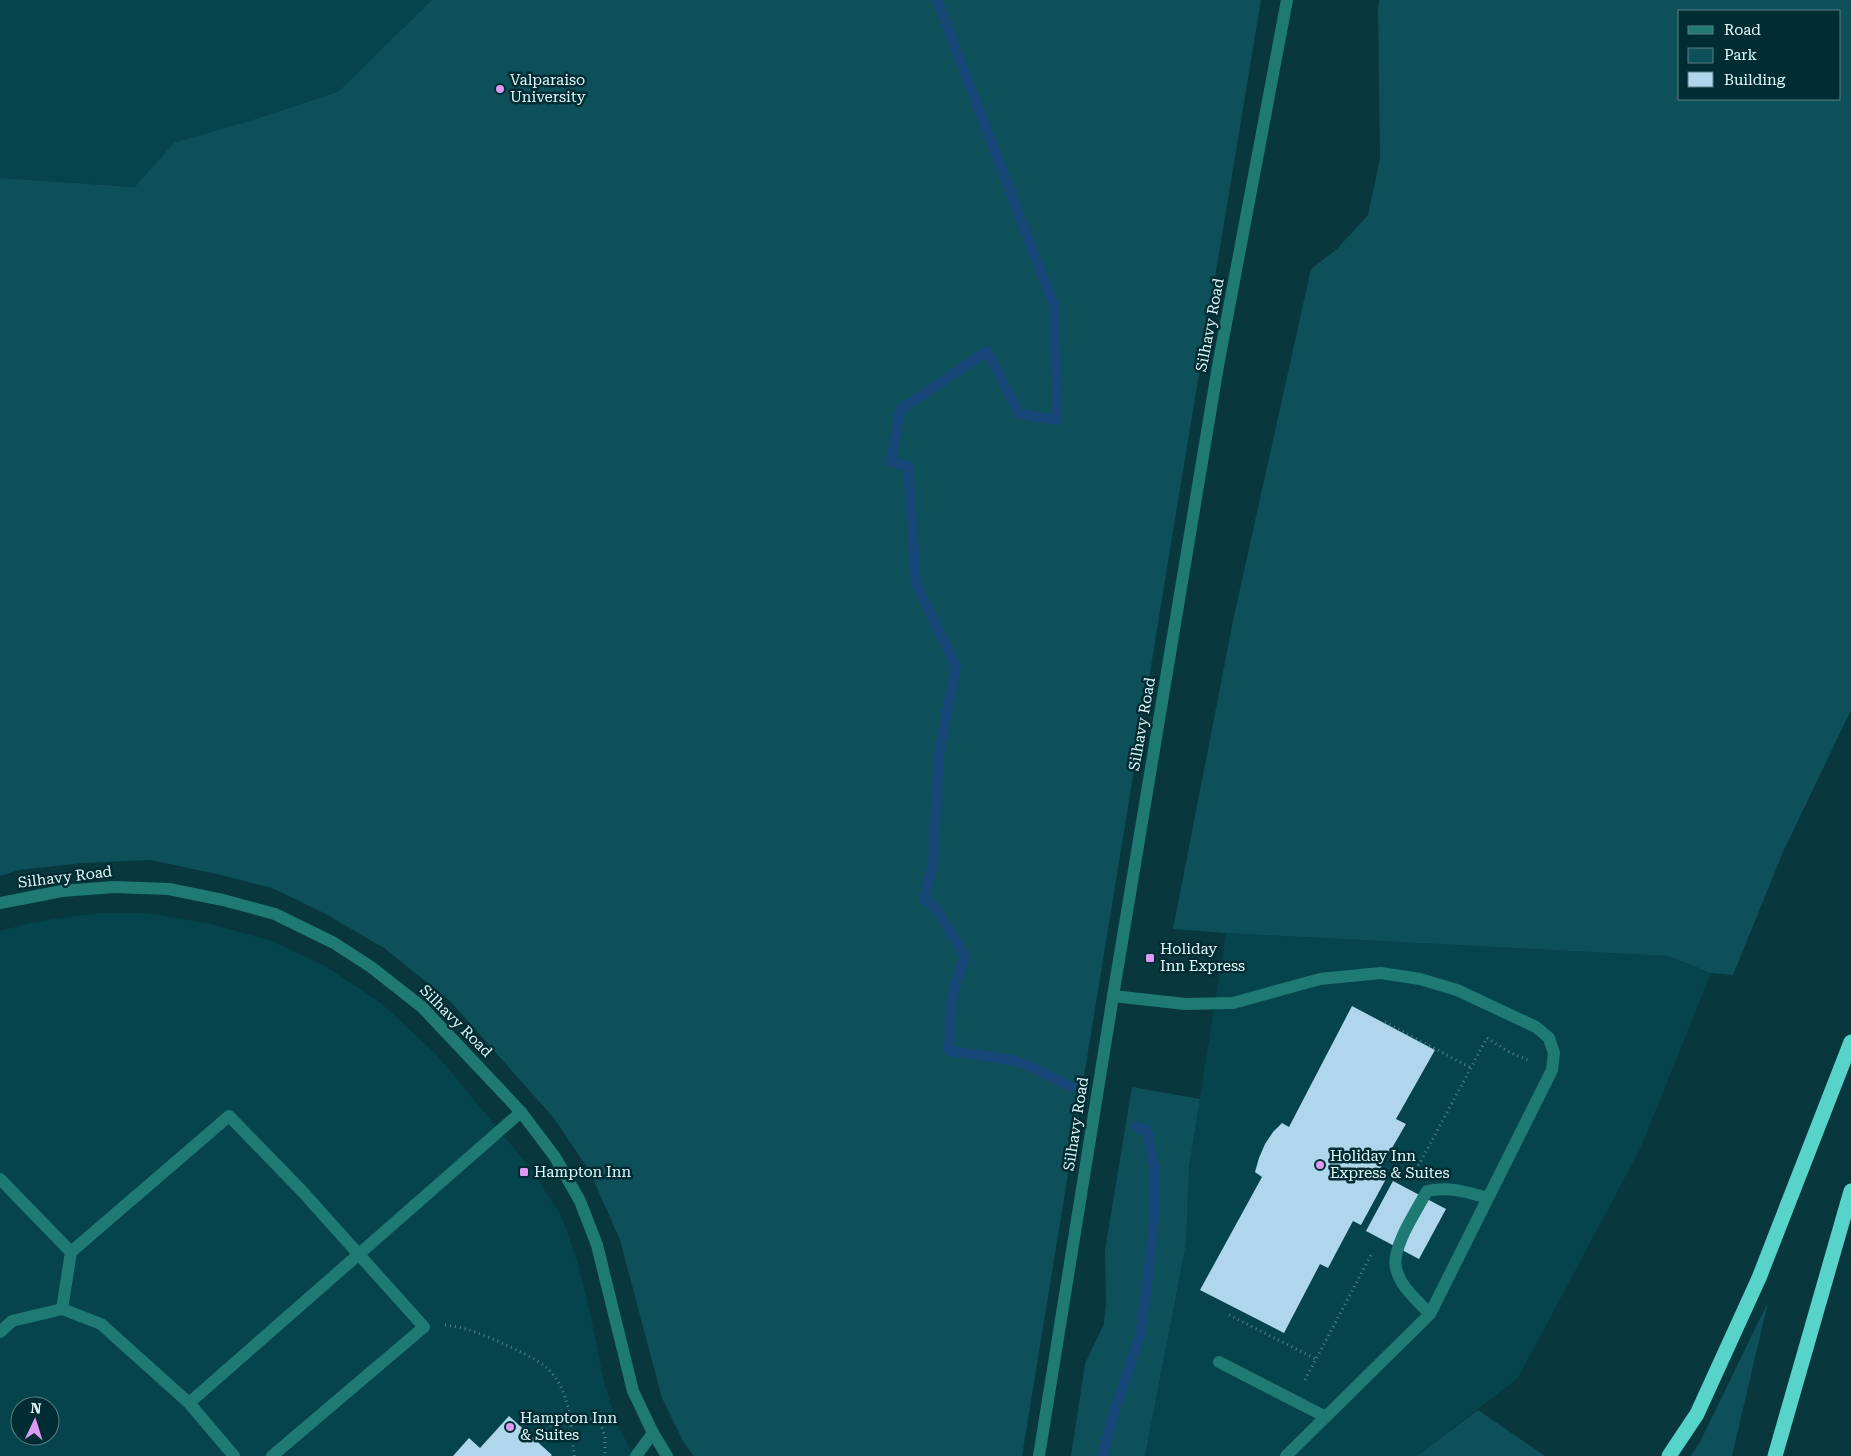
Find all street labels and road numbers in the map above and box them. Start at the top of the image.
street label: Silhavy Road [1192,276,1228,373]
street label: Silhavy Road [1125,675,1159,772]
street label: Silhavy Road [17,862,114,892]
street label: Silhavy Road [416,981,496,1061]
street label: Silhavy Road [1060,1075,1092,1172]

